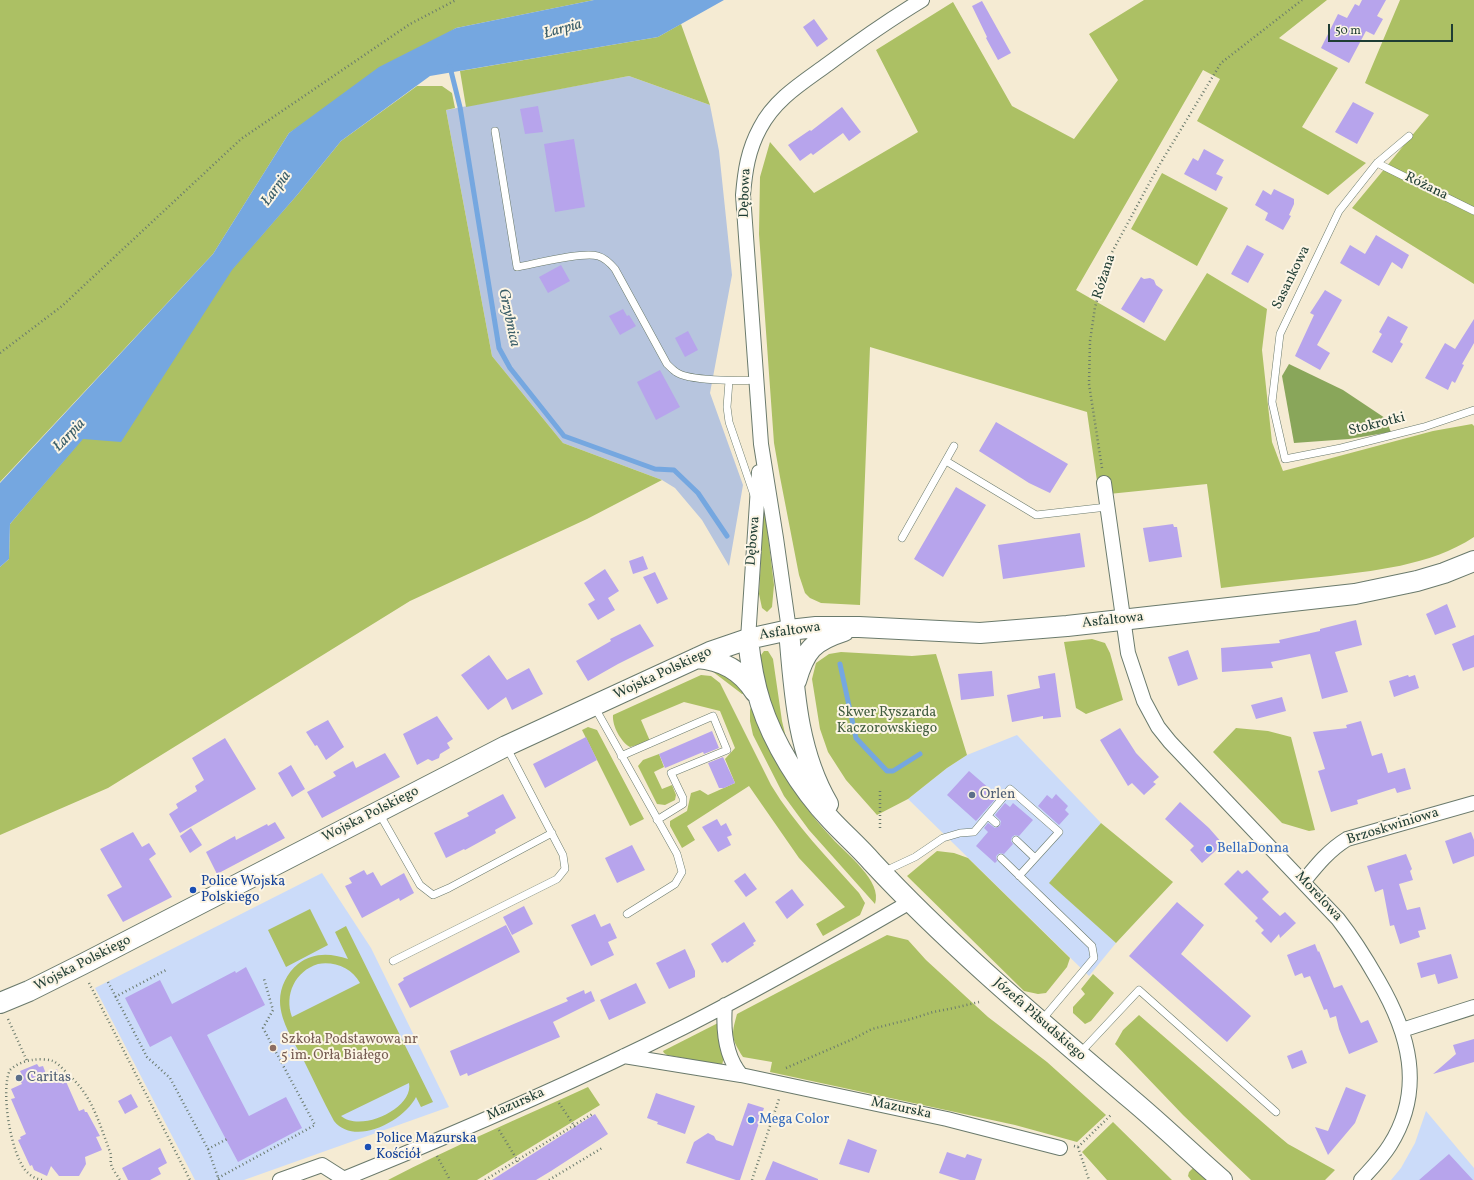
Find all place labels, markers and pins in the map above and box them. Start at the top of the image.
place label: Orlen [980,787,1015,803]
marker: Orlen [967,790,977,800]
place label: BellaDonna [1217,841,1289,857]
marker: BellaDonna [1204,844,1214,854]
place label: Police Wojska Polskiego [201,874,285,906]
marker: Police Wojska Polskiego [188,885,198,895]
place label: Szkoła Podstawowa nr 5 im. Orła Białego [281,1032,418,1064]
marker: Szkoła Podstawowa nr 5 im. Orła Białego [268,1043,278,1053]
place label: Caritas [27,1070,71,1086]
marker: Caritas [14,1073,24,1083]
place label: Mega Color [759,1112,829,1128]
marker: Mega Color [746,1115,756,1125]
place label: Police Mazurska Kościół [376,1131,477,1164]
marker: Police Mazurska Kościół [363,1142,373,1152]

